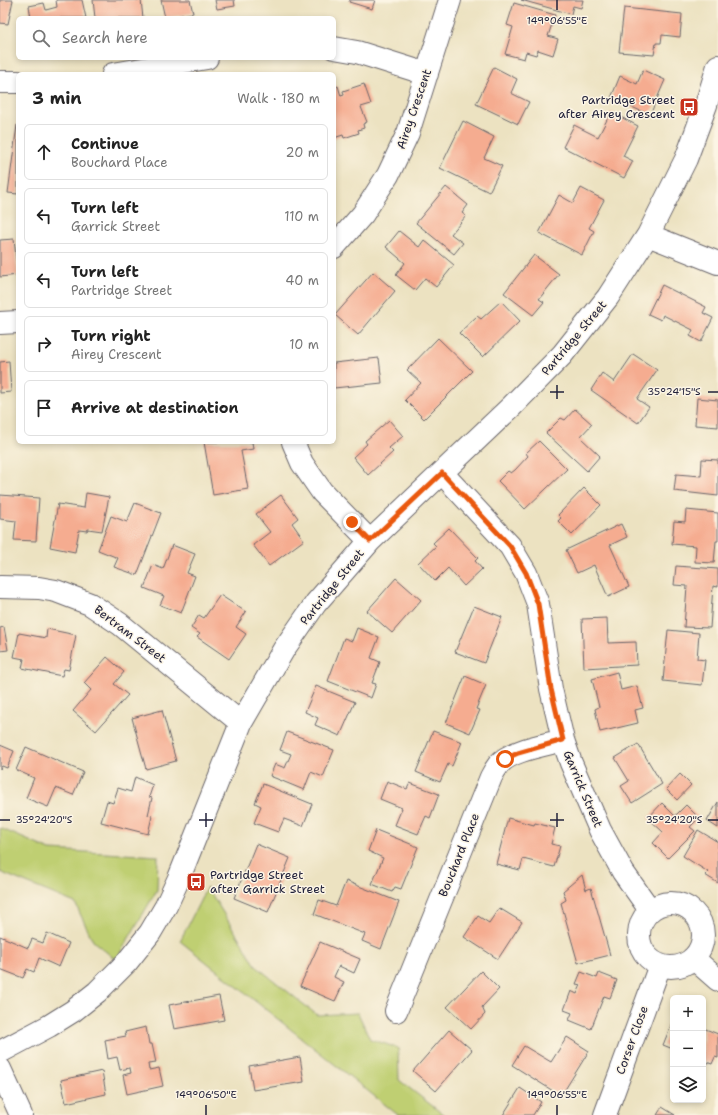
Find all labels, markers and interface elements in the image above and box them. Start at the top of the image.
text: 149°06'55"E [527,14,587,27]
search box [16,16,336,60]
icon: search [30,27,52,49]
text: Search here [62,28,148,48]
street label: Airey Crescent [393,67,435,151]
text: 3 min [32,87,82,109]
text: Walk · 180 m [237,90,320,107]
place label: Partridge Street after Airey Crescent [558,92,675,122]
bus stop icon: Partridge Street after Airey Crescent [678,96,700,118]
text: Continue [71,134,139,154]
icon: ahead [33,141,55,163]
text: 20 m [286,144,319,161]
text: Bouchard Place [71,154,168,171]
text: Turn left [71,198,139,218]
icon: left [33,205,55,227]
text: 110 m [284,208,319,225]
text: Garrick Street [71,218,160,235]
text: Turn left [71,262,139,282]
icon: left [33,269,55,291]
text: 40 m [285,272,319,289]
text: Partridge Street [71,282,172,299]
street label: Partridge Street [538,297,610,379]
text: Turn right [71,326,151,346]
icon: right [33,333,55,355]
text: 10 m [289,336,319,353]
text: Airey Crescent [71,346,162,363]
text: 35°24'15"S [647,385,701,398]
icon: arrive [33,397,55,419]
text: Arrive at destination [71,398,239,418]
route end [343,513,361,531]
street label: Partridge Street [296,546,368,628]
street label: Bertram Street [91,602,169,666]
street label: Garrick Street [560,748,606,830]
route start [496,750,514,768]
street label: Bouchard Place [435,811,483,899]
text: 35°24'20"S [16,813,73,826]
text: 35°24'20"S [646,813,703,826]
place label: Partridge Street after Garrick Street [210,867,325,897]
bus stop icon: Partridge Street after Garrick Street [185,871,207,893]
map controls [670,995,706,1103]
button: + [670,995,706,1031]
street label: Corser Close [612,1003,652,1077]
button: − [670,1031,706,1067]
button: layers [670,1067,706,1103]
text: 149°06'50"E [175,1088,237,1101]
text: 149°06'55"E [527,1088,587,1101]

